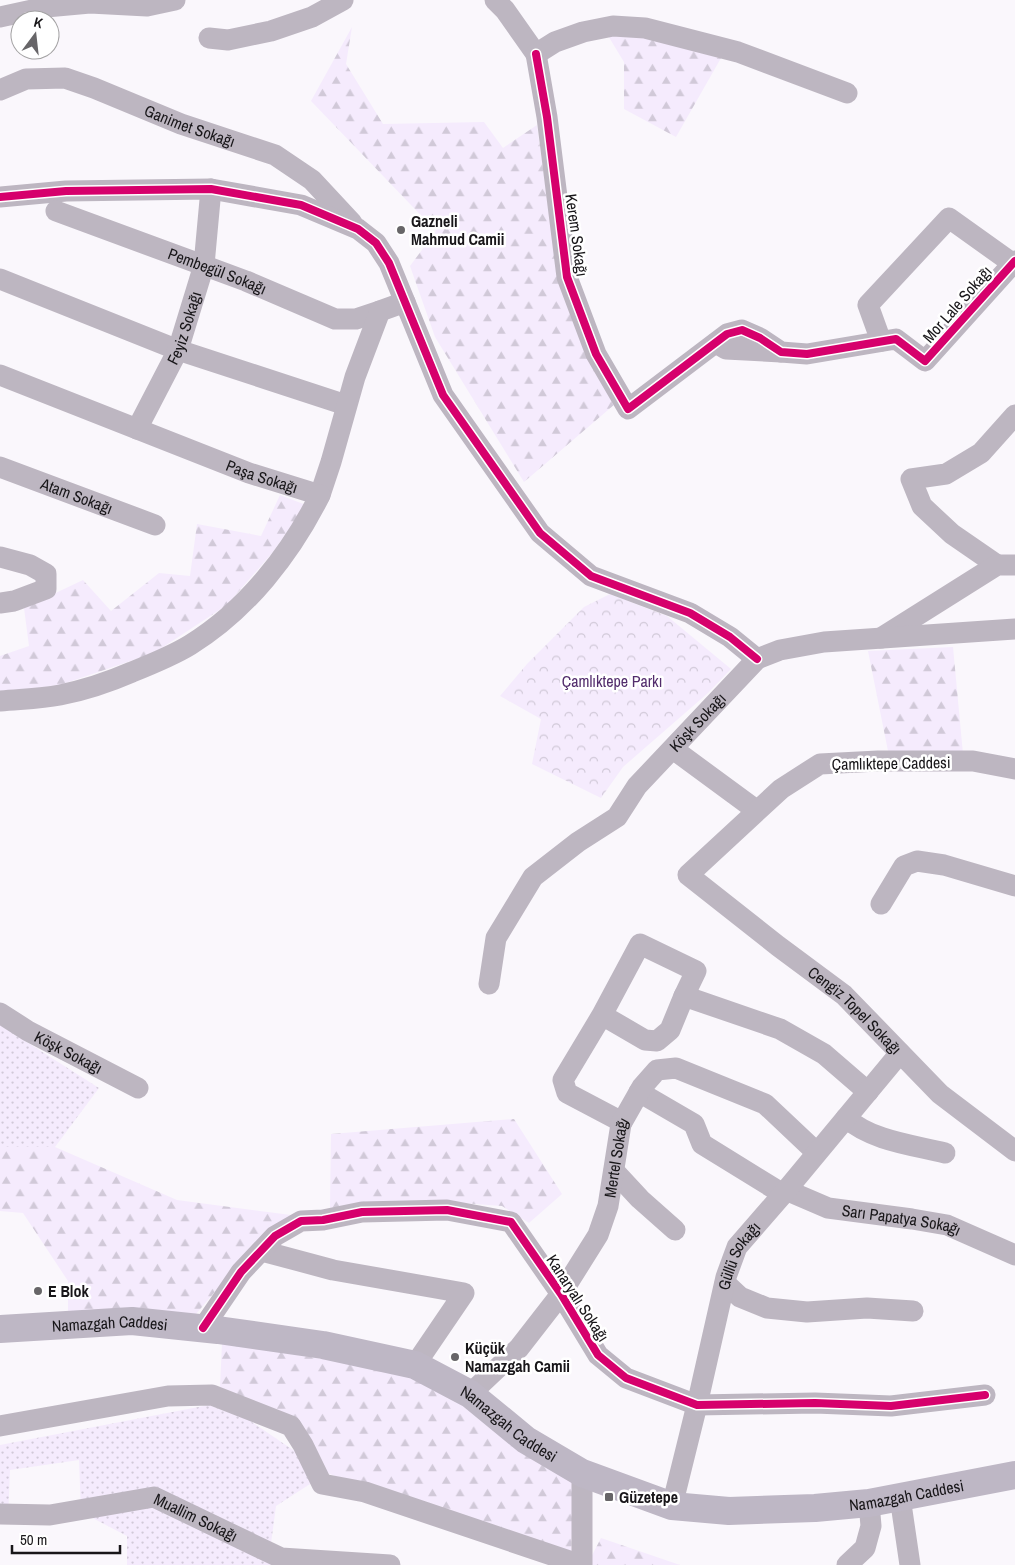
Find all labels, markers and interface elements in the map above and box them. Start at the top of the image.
north arrow [10,10,60,60]
text: K [32,13,45,32]
street label: Ganimet Sokağı [141,99,238,152]
street label: Kerem Sokağı [560,192,594,278]
place label: Gazneli Mahmud Camii [411,210,504,250]
marker: Gazneli Mahmud Camii [395,224,407,236]
street label: Pembegül Sokağı [165,242,270,299]
street label: Mor Lale Sokağı [917,261,997,347]
street label: Feyiz Sokağı [161,288,206,368]
street label: Paşa Sokağı [223,454,301,498]
street label: Atam Sokağı [37,472,116,519]
park label: Çamlıktepe Parkı [562,670,662,692]
street label: Köşk Sokağı [664,688,731,756]
street label: Çamlıktepe Caddesi [831,751,951,775]
street label: Cengiz Topel Sokağı [804,961,907,1059]
street label: Köşk Sokağı [31,1025,106,1079]
street label: Mertel Sokağı [598,1113,634,1199]
street label: Sarı Papatya Sokağı [841,1199,965,1241]
street label: Güllü Sokağı [712,1217,765,1292]
street label: Kanaryalı Sokağı [542,1250,614,1346]
place label: E Blok [48,1280,90,1302]
marker: E Blok [32,1285,44,1297]
street label: Namazgah Caddesi [51,1310,169,1337]
place label: Küçük Namazgah Camii [465,1337,570,1377]
marker: Küçük Namazgah Camii [449,1351,461,1363]
street label: Namazgah Caddesi [457,1380,561,1467]
street label: Namazgah Caddesi [848,1474,965,1516]
place label: Güzetepe [619,1486,678,1508]
street label: Muallim Sokağı [150,1488,241,1547]
marker: Güzetepe [603,1491,615,1503]
scale bar [12,1522,120,1554]
text: 50 m [20,1529,47,1550]

